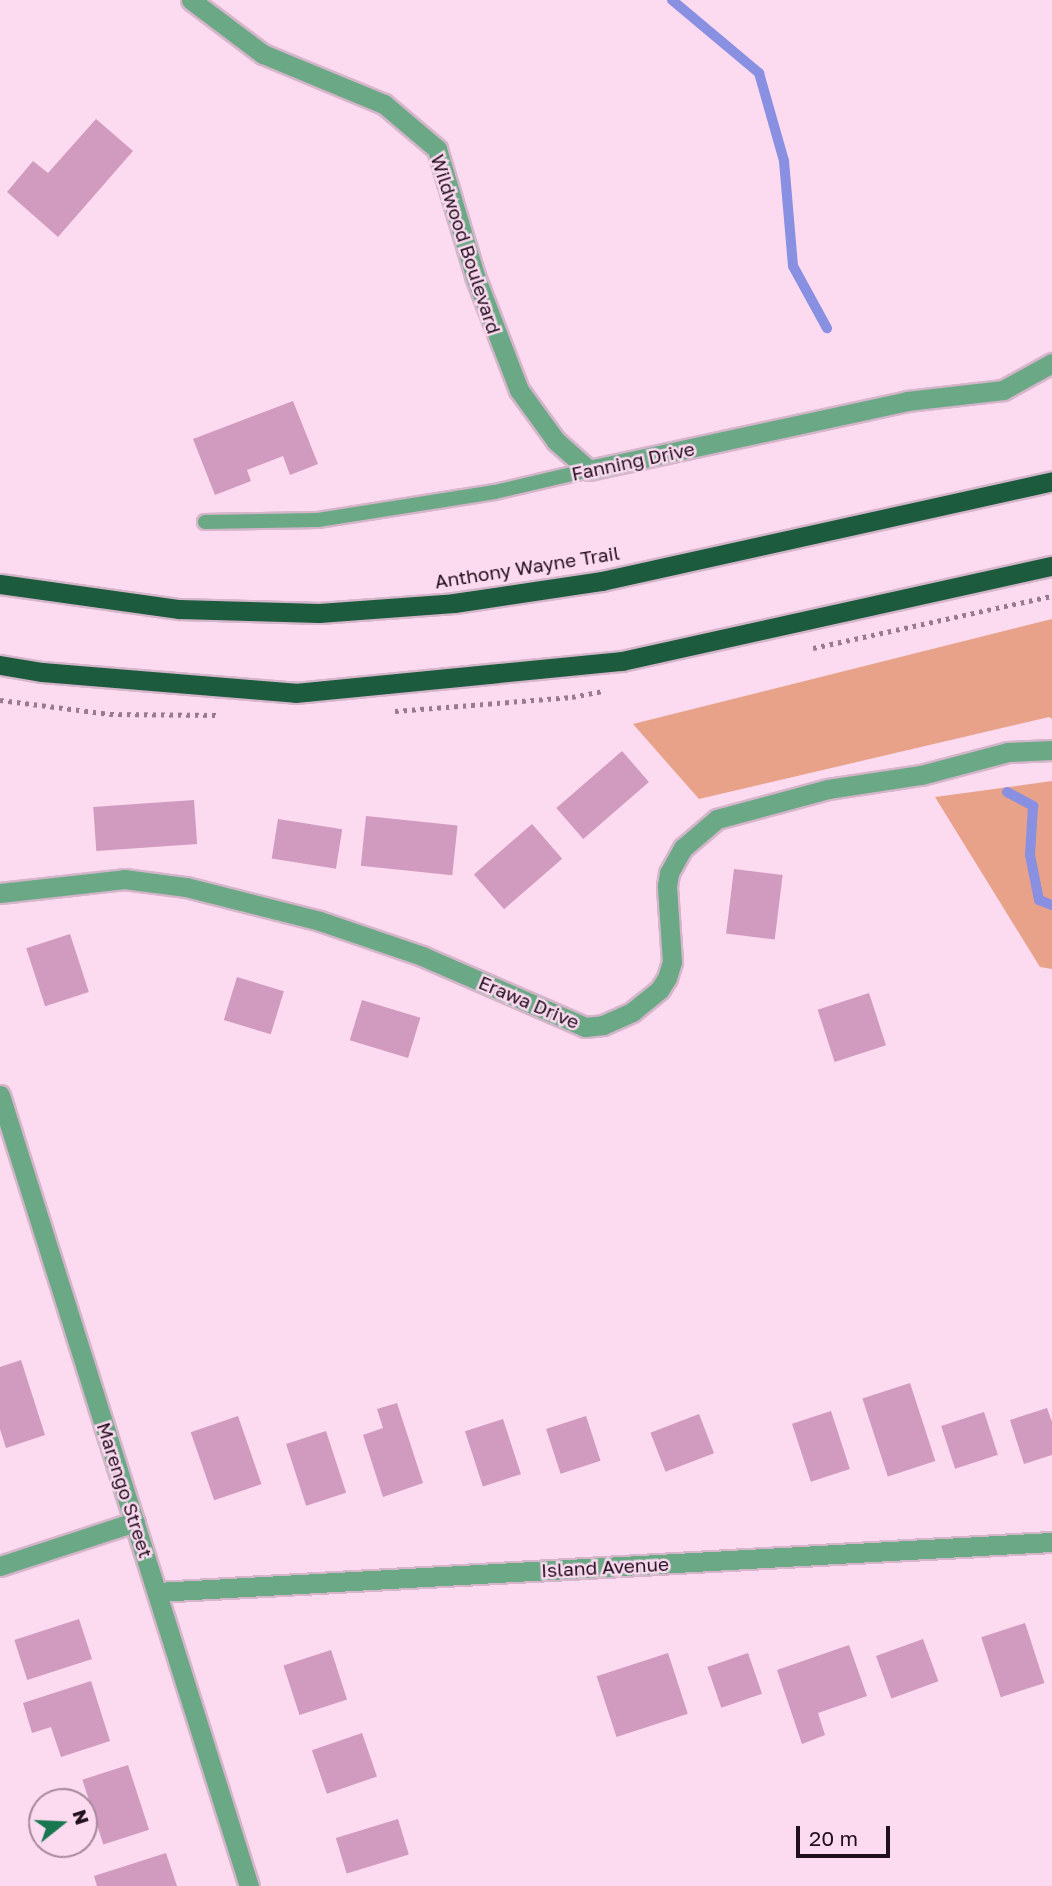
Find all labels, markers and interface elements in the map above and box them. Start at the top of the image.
street label: Wildwood Boulevard [426,151,506,337]
street label: Fanning Drive [569,437,697,485]
street label: Anthony Wayne Trail [433,541,621,593]
street label: Erawa Drive [475,971,583,1033]
street label: Marengo Street [92,1419,158,1561]
street label: Island Avenue [540,1552,670,1582]
north arrow [28,1788,98,1858]
text: N [68,1807,95,1827]
scale bar [800,1812,894,1856]
text: 20 m [809,1825,858,1851]

